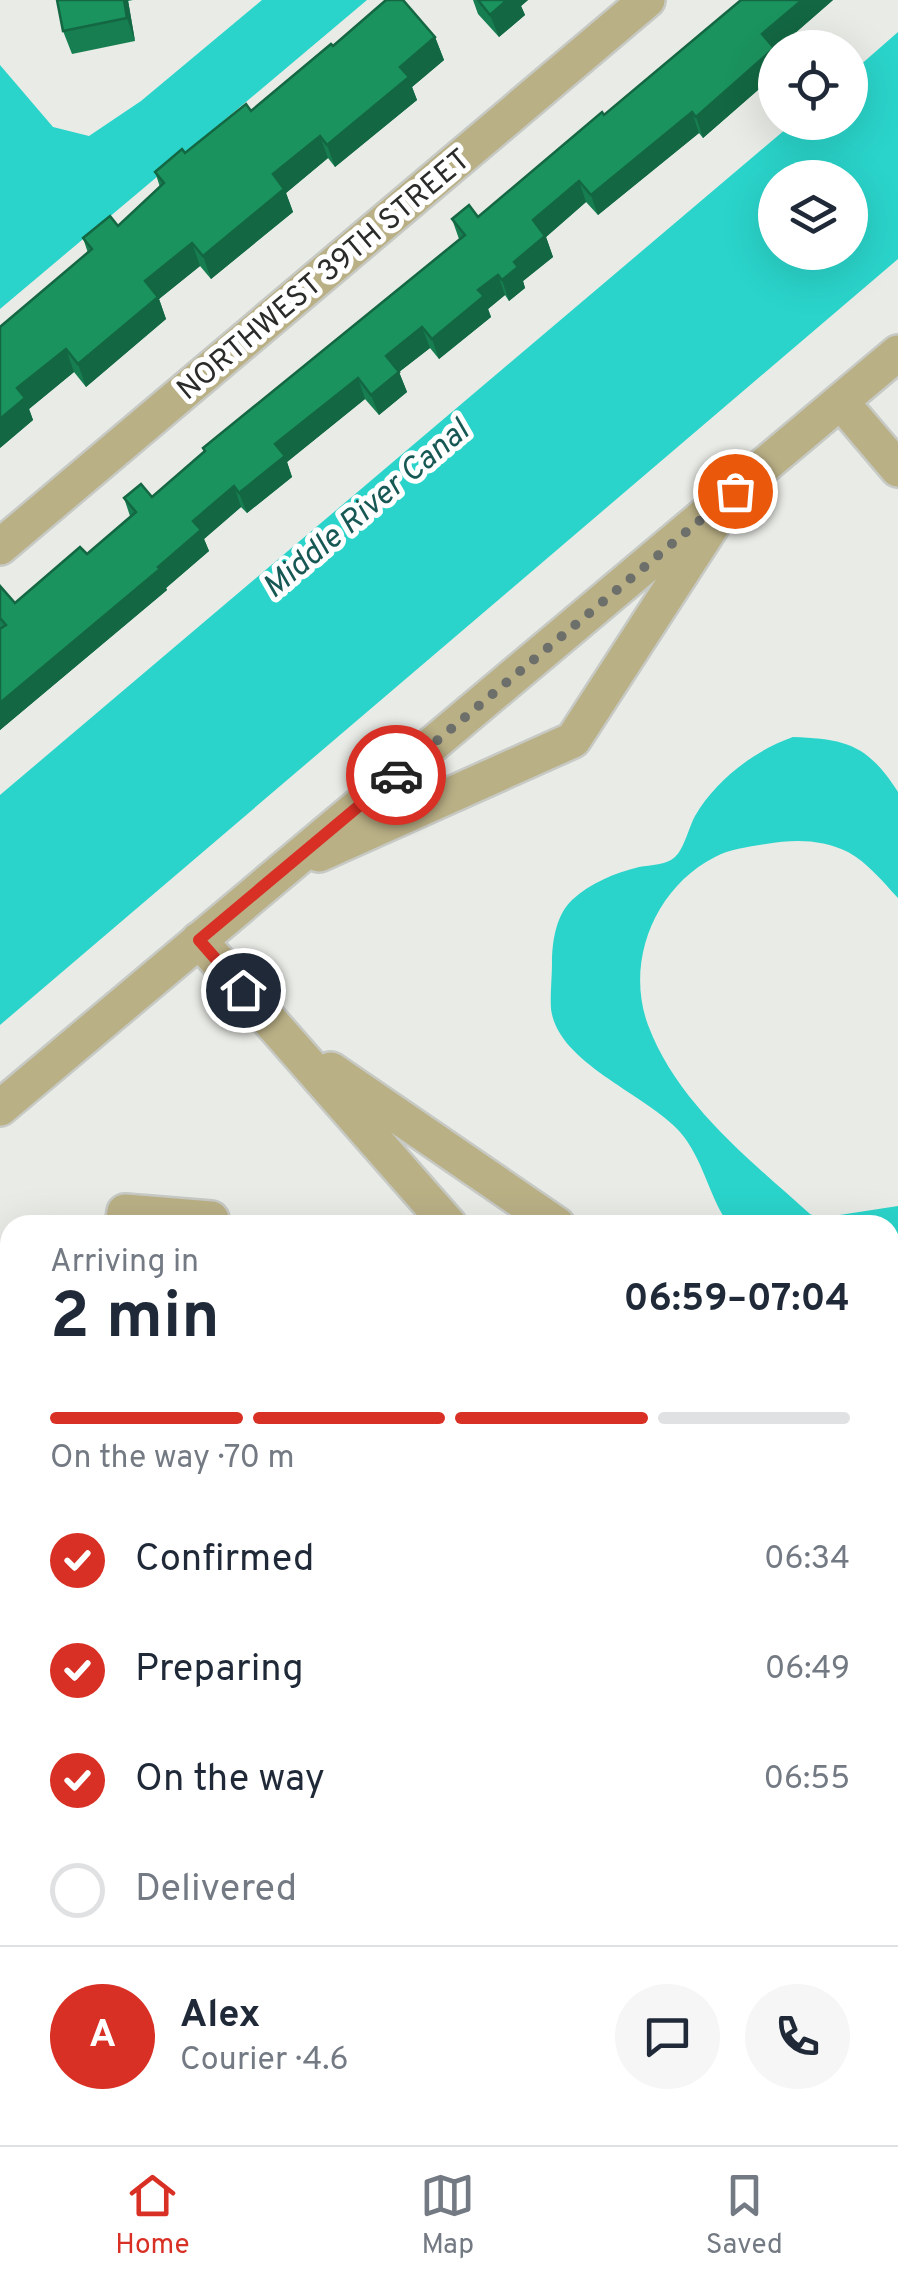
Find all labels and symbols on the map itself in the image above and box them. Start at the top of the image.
street label: NORTHWEST 39TH STREET [170,142,479,409]
water label: Middle River Canal [255,411,480,608]
pin [693,449,778,534]
courier [346,725,446,825]
pin [201,948,286,1033]

